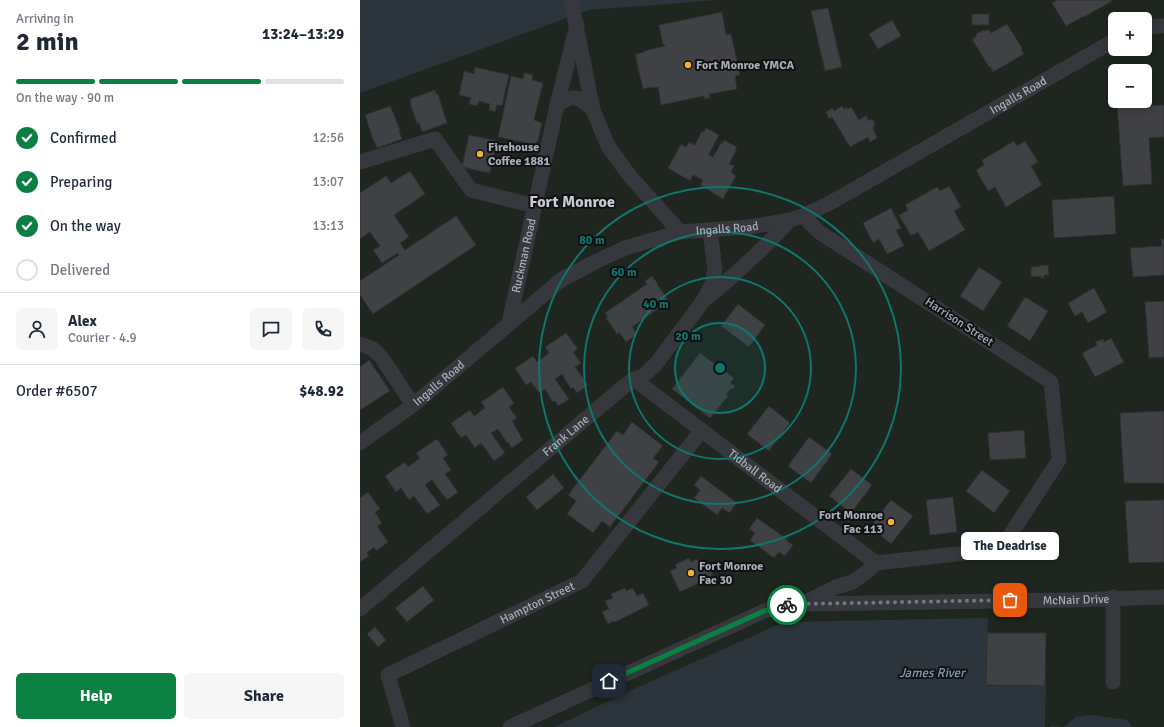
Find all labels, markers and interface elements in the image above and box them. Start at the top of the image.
text: Arriving in [16,11,74,27]
map controls [1108,12,1152,108]
button: + [1108,12,1152,56]
text: 13:24–13:29 [262,25,344,43]
text: 2 min [16,26,79,58]
place label: Fort Monroe YMCA [696,58,794,73]
marker: Fort Monroe YMCA [683,60,693,70]
button: − [1108,64,1152,108]
street label: Ingalls Road [987,73,1049,118]
text: On the way · 90 m [16,90,114,106]
icon: check [16,127,38,149]
text: Confirmed [50,129,117,147]
text: 12:56 [312,130,344,146]
place label: Firehouse Coffee 1881 [488,140,550,169]
marker: Firehouse Coffee 1881 [475,149,485,159]
icon: check [16,171,38,193]
text: Preparing [50,173,113,191]
text: 13:07 [312,174,344,190]
district label: Fort Monroe [529,192,615,212]
icon: check [16,215,38,237]
text: On the way [50,217,121,235]
street label: Ruckman Road [508,217,539,294]
text: 13:13 [312,218,344,234]
street label: Ingalls Road [695,218,760,238]
text: 80 m [579,233,605,248]
text: Delivered [50,261,110,279]
text: 60 m [611,265,637,280]
street label: Harrison Street [922,294,996,350]
text: 40 m [643,297,669,312]
button: person [16,308,58,350]
button: chat [250,308,292,350]
button: phone [302,308,344,350]
text: Alex [68,312,97,330]
text: 20 m [675,329,701,344]
text: Courier · 4.9 [68,330,137,346]
street label: Ingalls Road [410,357,468,409]
centre of rings [713,361,727,375]
text: Order #6507 [16,382,98,400]
text: $48.92 [299,382,344,400]
street label: Frank Lane [539,412,592,460]
street label: Tidball Road [725,446,785,496]
place label: Fort Monroe Fac 113 [819,508,883,537]
marker: Fort Monroe Fac 113 [886,517,896,527]
callout: The Deadrise [961,532,1059,560]
text: The Deadrise [973,538,1047,554]
place label: Fort Monroe Fac 30 [699,559,763,588]
marker: Fort Monroe Fac 30 [686,568,696,578]
street label: Hampton Street [498,578,577,627]
pin [993,583,1027,617]
courier [767,585,807,625]
icon: bag [999,589,1021,611]
street label: McNair Drive [1042,591,1110,608]
icon: bike [776,594,798,616]
pin [592,664,626,698]
water label: James River [899,665,967,681]
icon: home [598,670,620,692]
button: Help [16,673,176,719]
button: Share [184,673,344,719]

